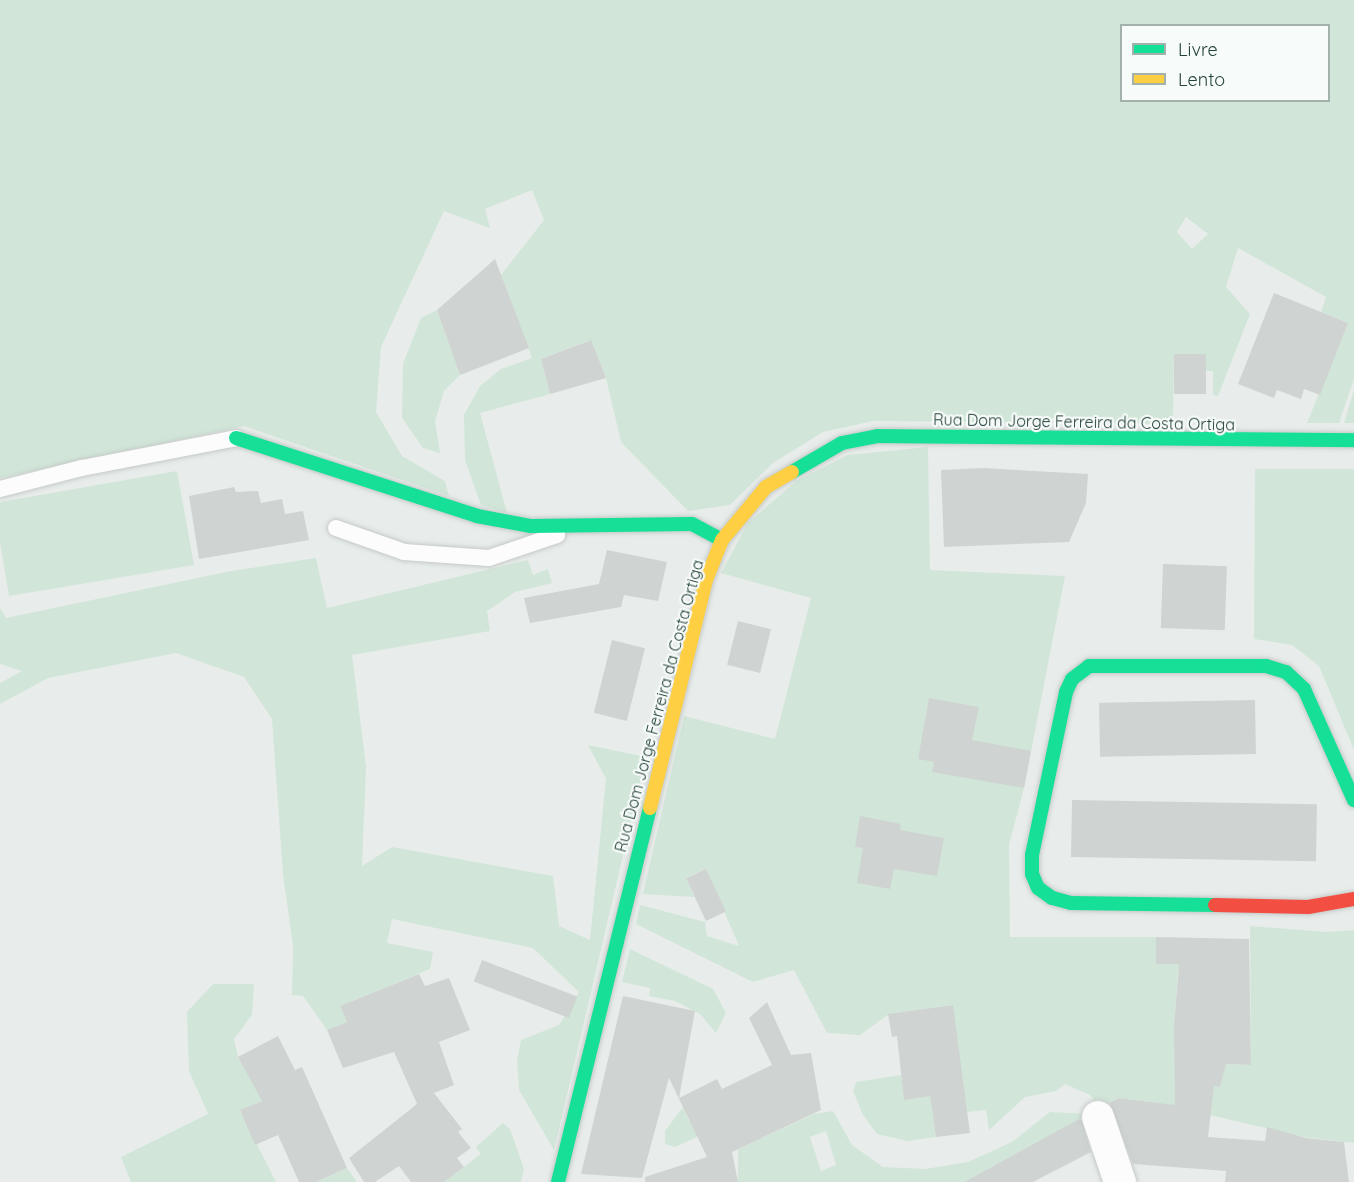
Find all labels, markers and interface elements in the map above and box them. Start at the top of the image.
legend [1120,24,1330,102]
text: Livre [1178,38,1218,61]
text: Lento [1178,68,1225,91]
street label: Rua Dom Jorge Ferreira da Costa Ortiga [933,410,1235,434]
street label: Rua Dom Jorge Ferreira da Costa Ortiga [611,558,707,854]

